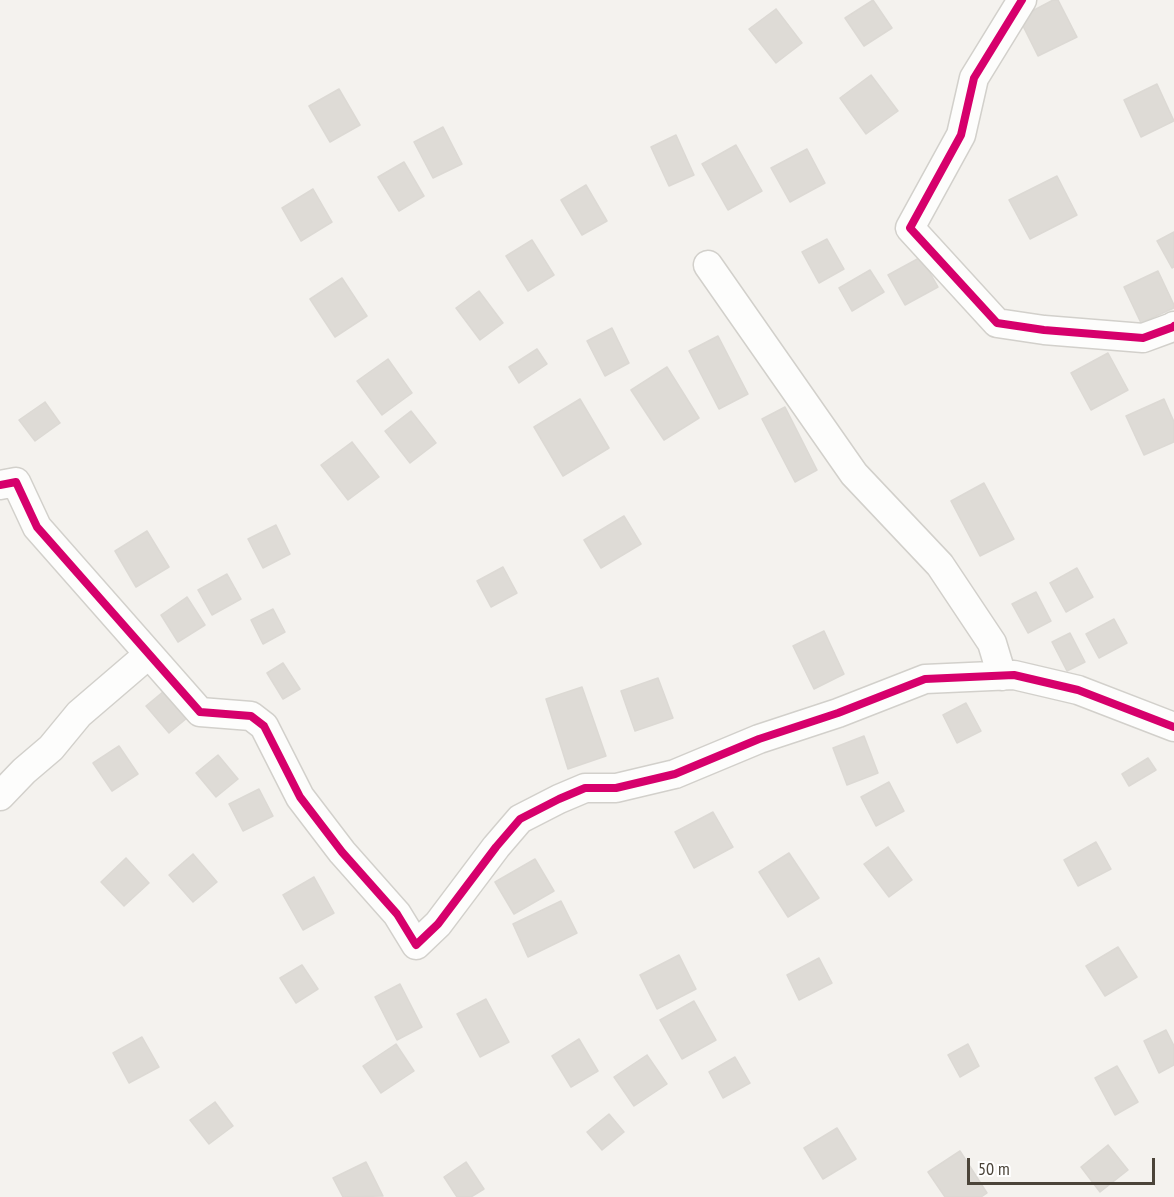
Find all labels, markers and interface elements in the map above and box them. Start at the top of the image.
scale bar [970,1146,1158,1184]
text: 50 m [978,1157,1010,1180]

